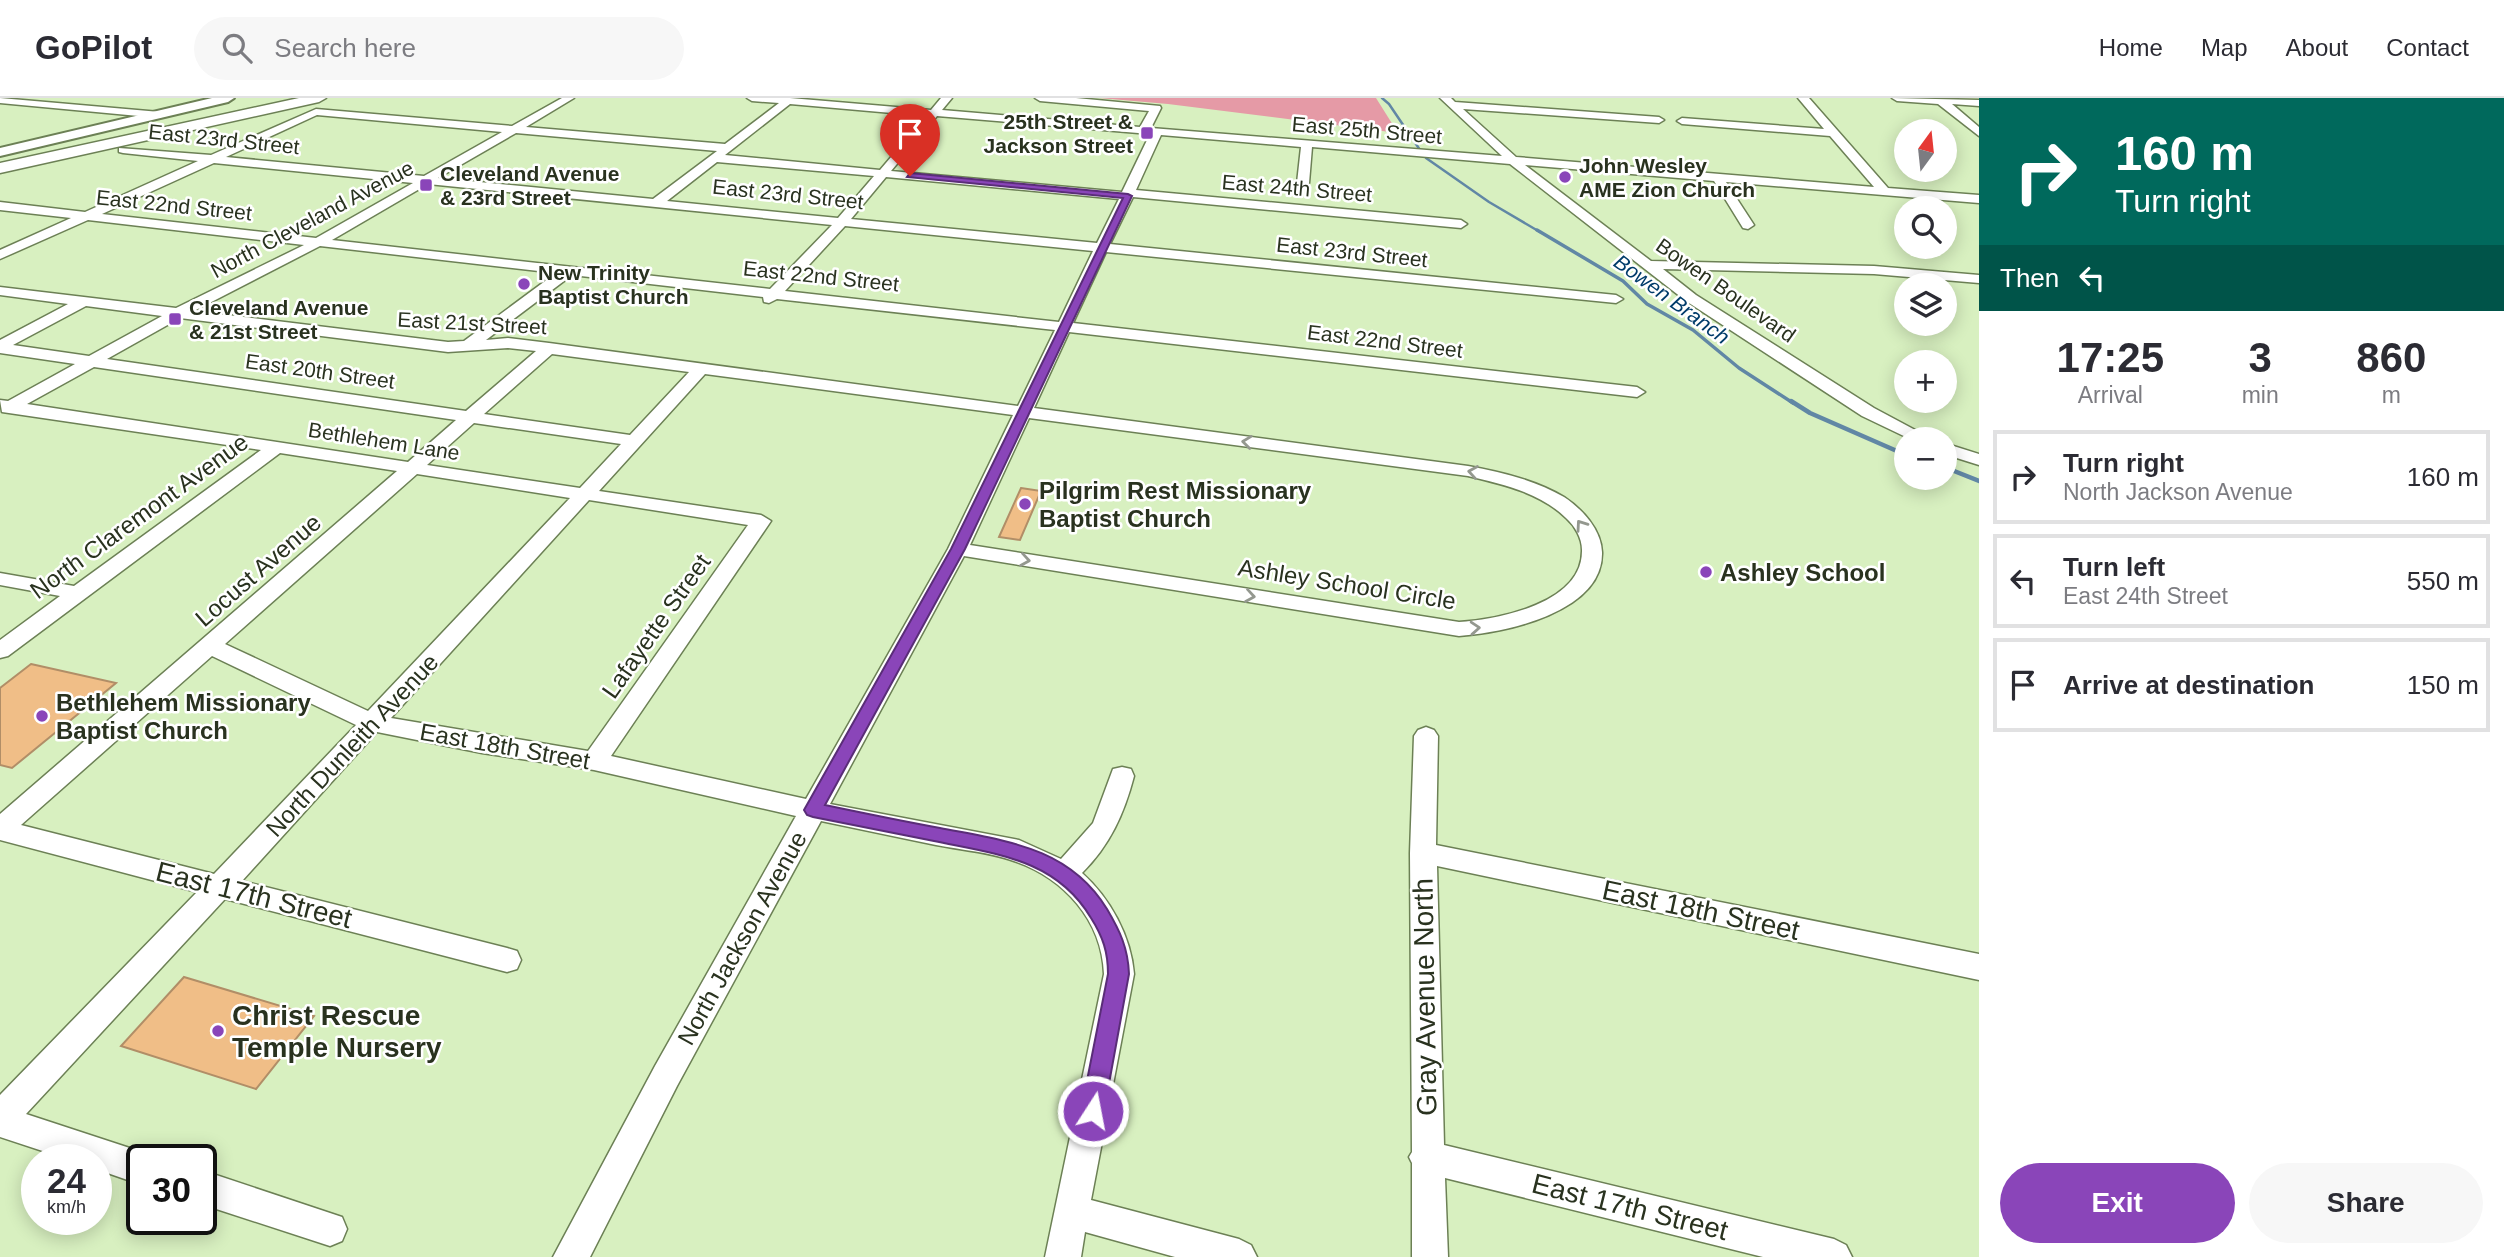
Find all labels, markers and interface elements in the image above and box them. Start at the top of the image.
search box [194,17,684,80]
text: GoPilot [35,29,152,66]
icon: search [218,29,256,67]
text: Search here [274,33,416,63]
text: Home [2099,34,2163,61]
text: Map [2201,34,2248,61]
text: About [2286,34,2348,61]
text: Contact [2386,34,2469,61]
pin [880,104,940,176]
place label: 25th Street & Jackson Street [984,110,1133,157]
street label: East 25th Street [1291,112,1443,148]
icon: arrive [891,115,929,153]
north arrow [1894,119,1956,182]
map controls [1894,119,1957,490]
street label: East 23rd Street [147,120,301,158]
marker: 25th Street & Jackson Street [1139,125,1155,141]
icon: right [2000,126,2091,217]
text: 160 m [2115,126,2254,180]
place label: John Wesley AME Zion Church [1579,154,1755,201]
street label: North Cleveland Avenue [207,156,417,282]
place label: Cleveland Avenue & 23rd Street [440,162,619,209]
marker: John Wesley AME Zion Church [1557,169,1573,185]
street label: East 24th Street [1221,170,1373,206]
street label: East 23rd Street [711,175,865,213]
marker: Cleveland Avenue & 23rd Street [418,177,434,193]
text: Turn right [2115,183,2251,219]
street label: East 22nd Street [95,185,253,225]
button: search [1894,196,1957,259]
street label: East 23rd Street [1275,233,1429,271]
street label: Bowen Boulevard [1652,233,1800,347]
water label: Bowen Branch [1610,250,1734,348]
street label: East 22nd Street [742,256,900,296]
icon: left [2073,259,2111,297]
place label: New Trinity Baptist Church [538,261,689,308]
text: Then [2000,263,2059,293]
button: layers [1894,273,1957,336]
marker: New Trinity Baptist Church [516,276,532,292]
place label: Cleveland Avenue & 21st Street [189,296,368,343]
street label: East 21st Street [397,308,547,338]
marker: Cleveland Avenue & 21st Street [167,311,183,327]
street label: East 22nd Street [1306,320,1464,362]
text: 17:25 [2057,334,2164,381]
text: 3 [2248,334,2272,381]
text: 860 [2356,334,2426,381]
street label: East 20th Street [244,349,396,393]
button: + [1894,350,1957,413]
text: Arrival [2078,382,2143,408]
text: min [2242,382,2279,408]
text: m [2382,382,2401,408]
street label: Bethlehem Lane [307,418,461,464]
button: − [1894,427,1957,490]
street label: North Claremont Avenue [25,428,253,604]
one-way arrow [1242,435,1253,450]
text: Turn right [2063,448,2184,478]
icon: right [2004,458,2042,496]
text: 160 m [2407,462,2479,492]
one-way arrow [1467,465,1479,480]
place label: Pilgrim Rest Missionary Baptist Church [1039,477,1312,532]
text: North Jackson Avenue [2063,479,2293,505]
marker: Pilgrim Rest Missionary Baptist Church [1017,496,1033,512]
street label: Locust Avenue [190,508,326,632]
one-way arrow [1577,520,1589,533]
street label: Lafayette Street [596,549,716,703]
one-way arrow [1020,552,1031,567]
text: Turn left [2063,552,2165,582]
street label: Ashley School Circle [1236,553,1458,615]
place label: Ashley School [1720,559,1885,586]
icon: left [2004,562,2042,600]
marker: Ashley School [1698,564,1714,580]
text: 550 m [2407,566,2479,596]
text: East 24th Street [2063,583,2228,609]
one-way arrow [1244,588,1256,603]
one-way arrow [1470,621,1481,636]
street label: North Dunleith Avenue [260,648,444,842]
icon: arrive [2004,666,2042,704]
text: Arrive at destination [2063,670,2314,700]
text: 150 m [2407,670,2479,700]
place label: Bethlehem Missionary Baptist Church [56,689,311,744]
marker: Bethlehem Missionary Baptist Church [34,708,50,724]
street label: East 18th Street [418,718,592,774]
street label: North Jackson Avenue [672,827,812,1049]
street label: East 17th Street [153,856,355,934]
street label: East 18th Street [1600,874,1803,946]
street label: Gray Avenue North [1407,878,1443,1116]
place label: Christ Rescue Temple Nursery [232,1000,442,1063]
marker: Christ Rescue Temple Nursery [210,1023,226,1039]
position arrow [1056,1074,1130,1148]
speed limit sign: 30 [126,1144,217,1235]
text: 24 [47,1161,86,1200]
button: Exit [2000,1163,2235,1243]
button: Share [2249,1163,2483,1243]
street label: East 17th Street [1529,1168,1731,1246]
text: km/h [47,1197,86,1217]

